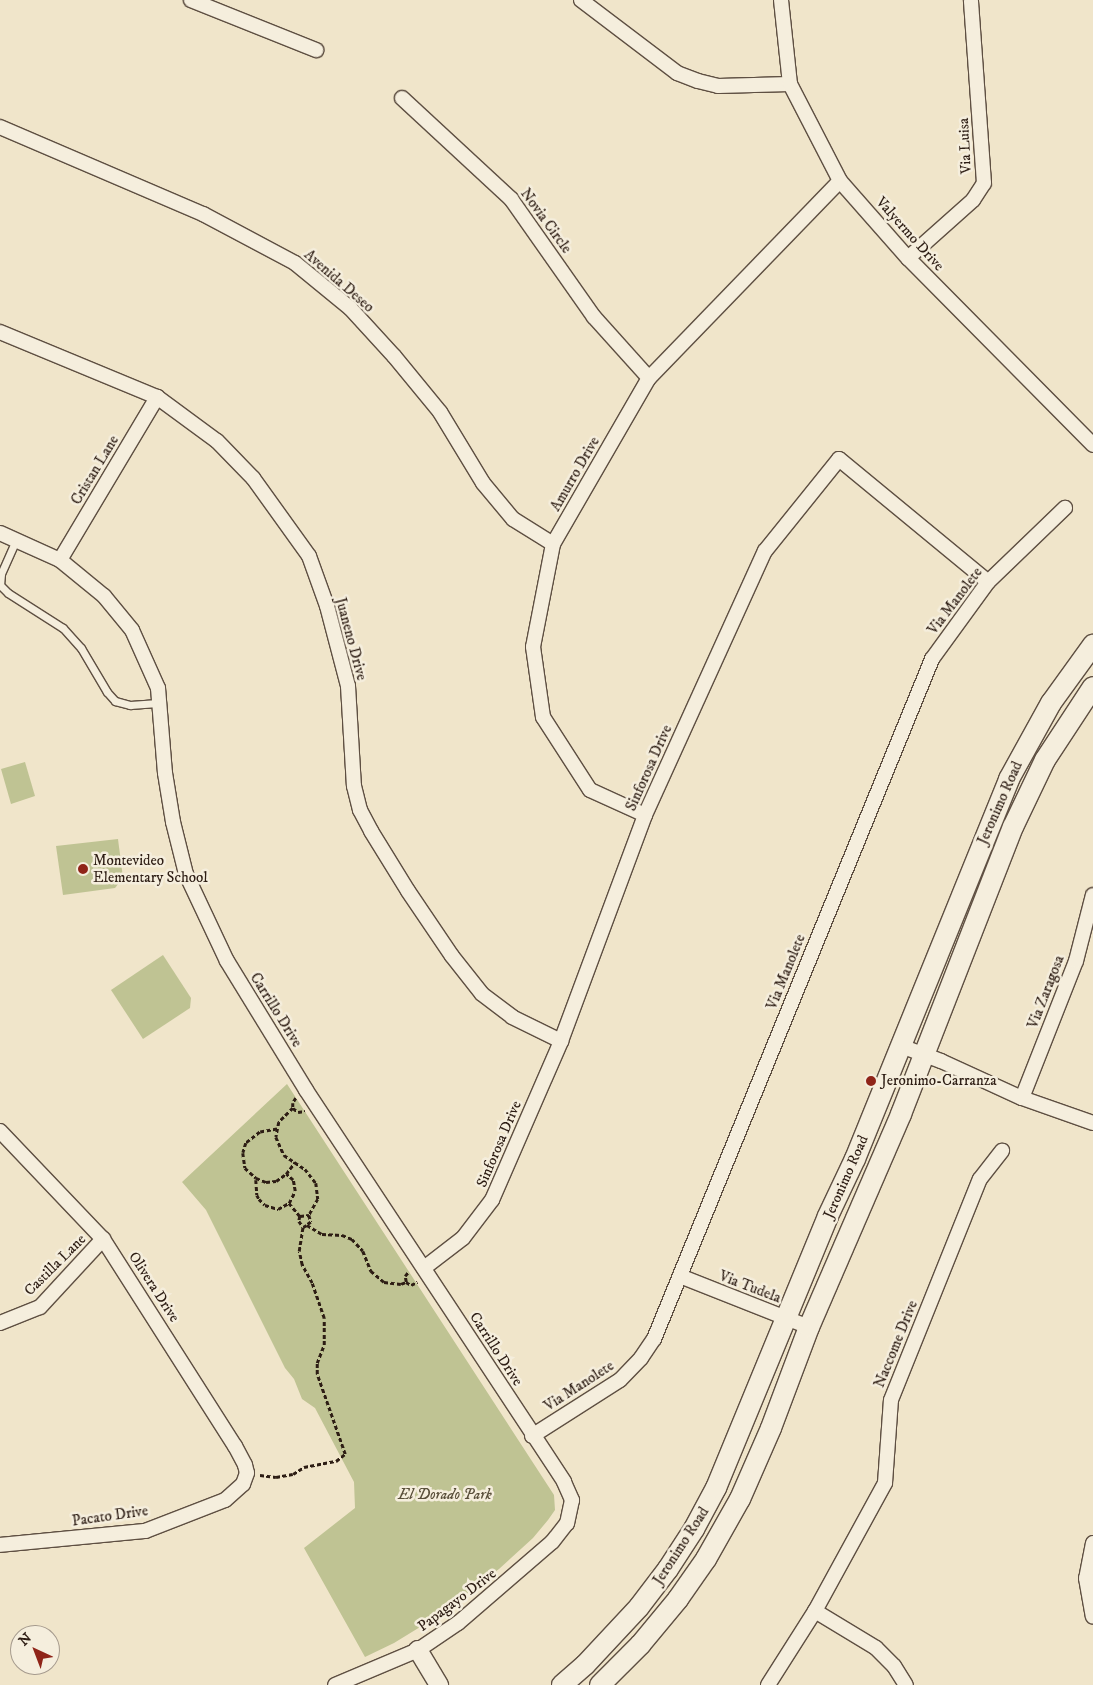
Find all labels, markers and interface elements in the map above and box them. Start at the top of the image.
street label: Via Luisa [955,117,975,175]
street label: Novia Circle [516,185,576,257]
street label: Valyermo Drive [872,193,948,275]
street label: Avenida Deseo [300,246,378,316]
street label: Cristan Lane [67,432,123,508]
street label: Amurro Drive [546,434,604,514]
street label: Via Manolete [924,564,986,638]
street label: Juaneno Drive [331,596,371,682]
street label: Sinforosa Drive [622,722,676,814]
street label: Jeronimo Road [974,759,1026,847]
place label: Montevideo Elementary School [93,851,208,886]
marker: Montevideo Elementary School [77,863,89,875]
street label: Via Manolete [763,932,809,1012]
street label: Via Zaragosa [1024,953,1068,1031]
street label: Carrillo Drive [246,970,306,1050]
place label: Jeronimo-Carranza [881,1072,997,1090]
marker: Jeronimo-Carranza [865,1075,877,1087]
street label: Sinforosa Drive [473,1098,525,1190]
street label: Jeronimo Road [820,1133,872,1221]
street label: Castilla Lane [20,1230,90,1300]
street label: Olivera Drive [125,1248,183,1326]
street label: Via Tudela [716,1267,784,1307]
street label: Naccome Drive [870,1298,922,1390]
street label: Carrillo Drive [466,1309,526,1389]
street label: Via Manolete [541,1357,617,1415]
park label: El Dorado Park [398,1486,492,1504]
street label: Pacato Drive [71,1502,149,1530]
street label: Jeronimo Road [649,1504,713,1588]
street label: Papagayo Drive [414,1565,500,1635]
north arrow [10,1625,60,1675]
text: N [15,1629,36,1650]

